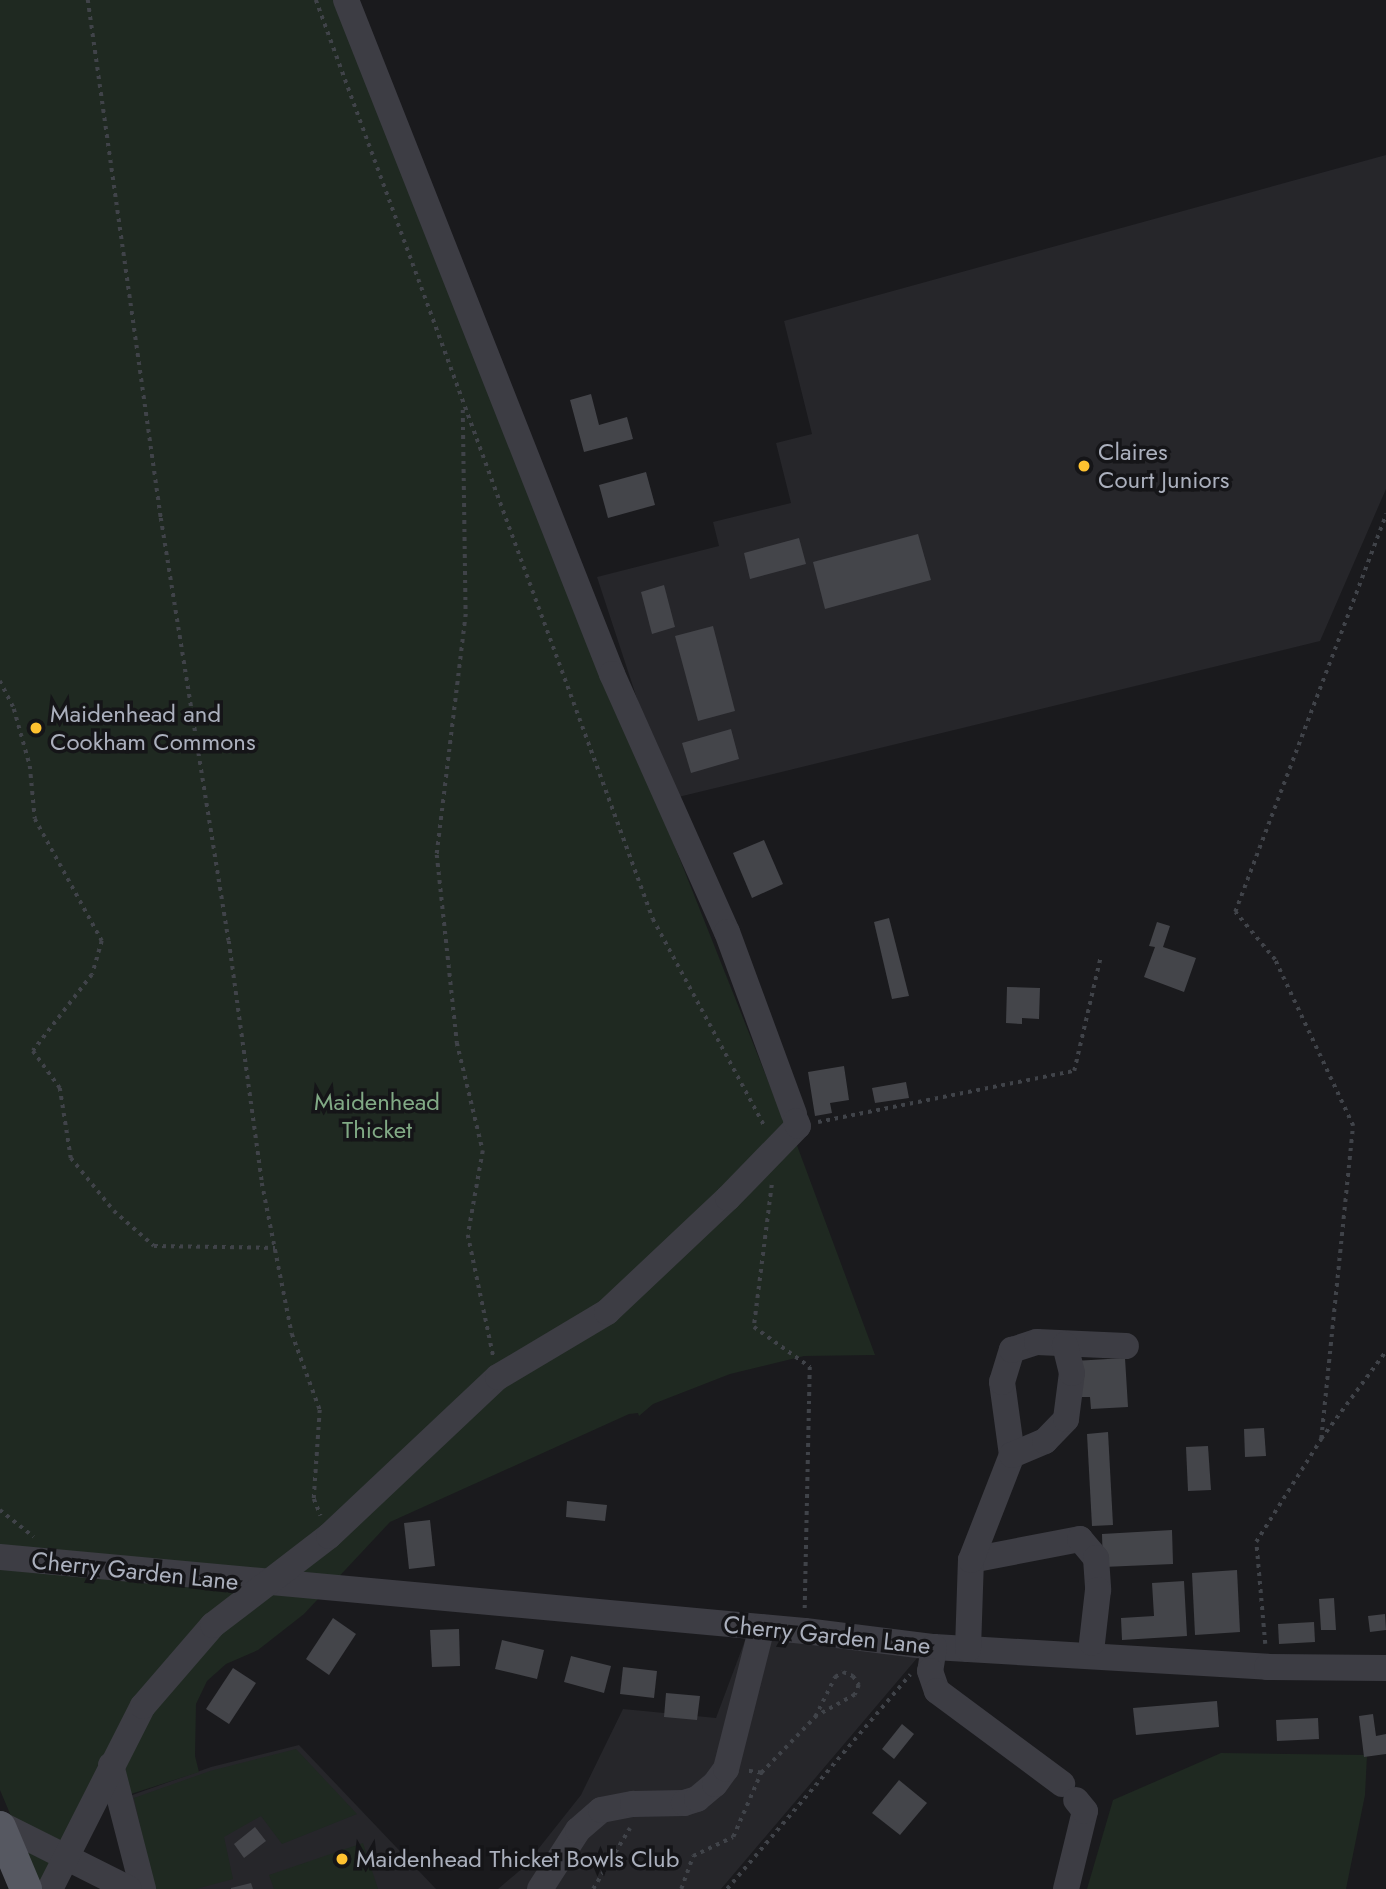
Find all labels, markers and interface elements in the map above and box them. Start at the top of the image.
place label: Claires Court Juniors [1098,438,1230,494]
marker: Claires Court Juniors [1076,458,1092,474]
place label: Maidenhead and Cookham Commons [50,700,256,756]
marker: Maidenhead and Cookham Commons [28,720,44,736]
park label: Maidenhead Thicket [314,1088,440,1144]
street label: Cherry Garden Lane [30,1546,240,1596]
street label: Cherry Garden Lane [722,1610,932,1660]
place label: Maidenhead Thicket Bowls Club [356,1845,679,1873]
marker: Maidenhead Thicket Bowls Club [334,1851,350,1867]

